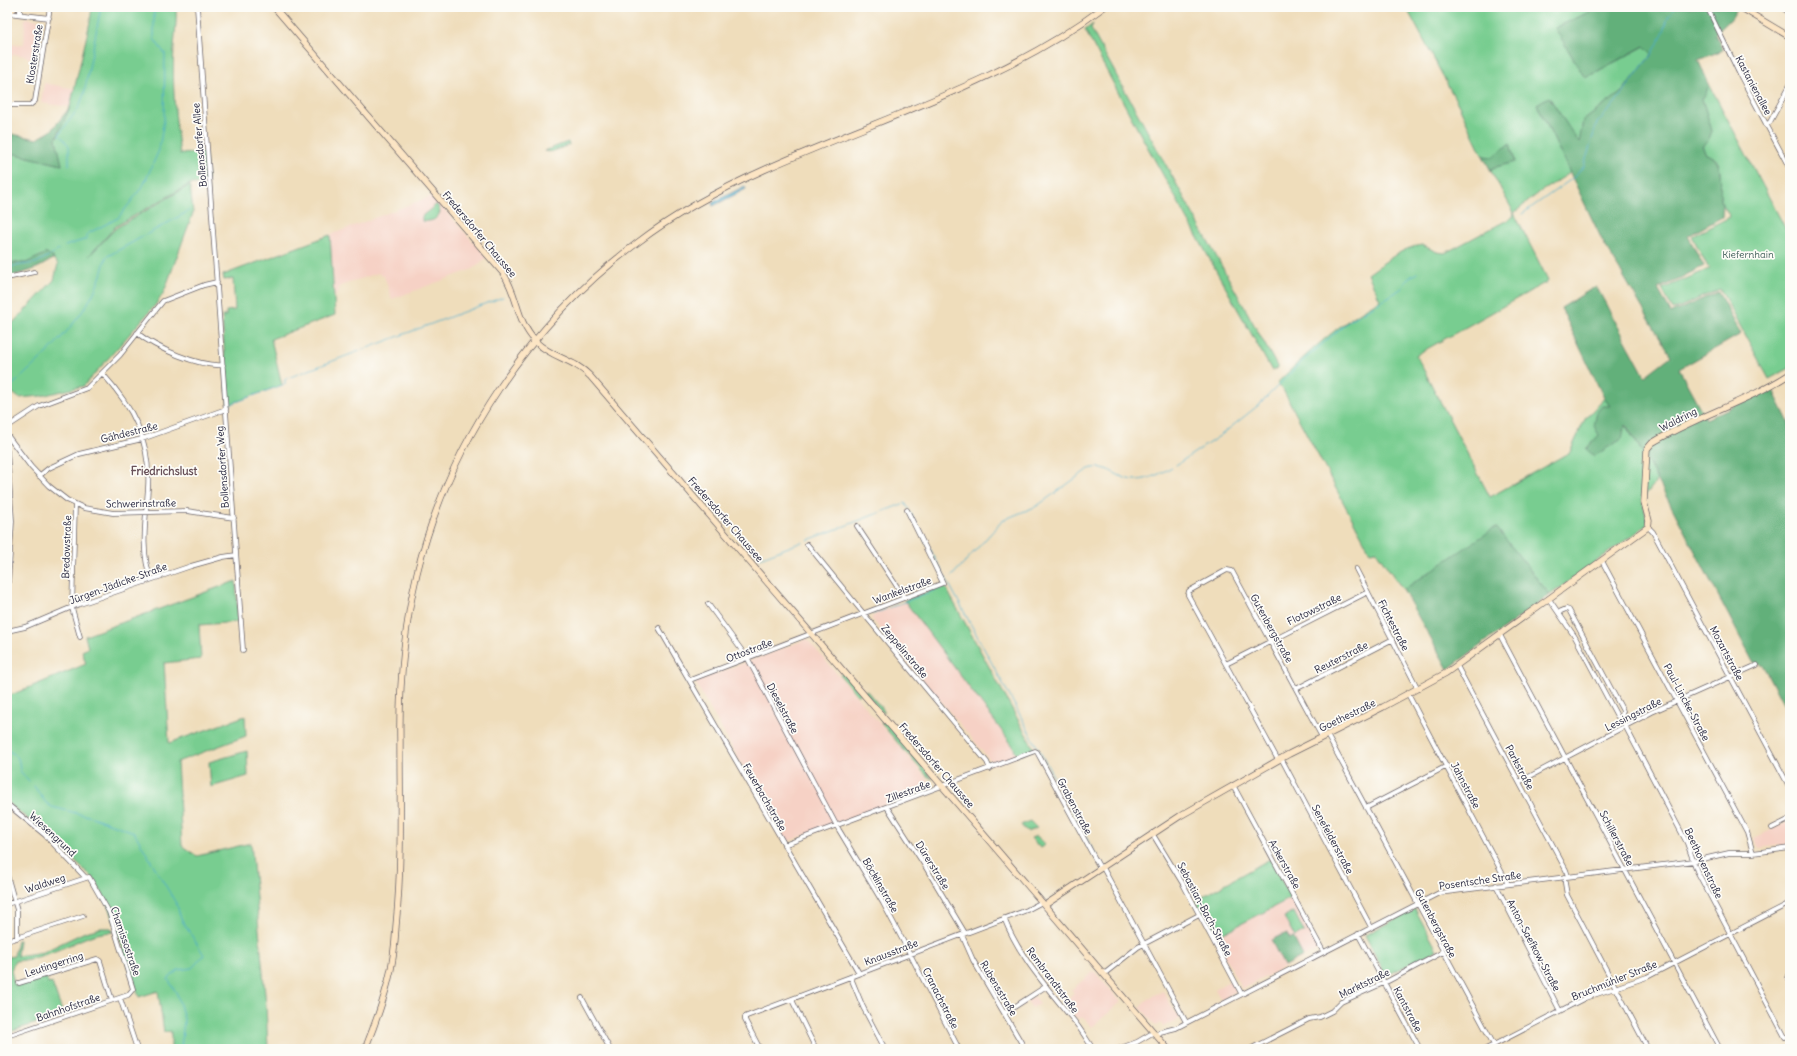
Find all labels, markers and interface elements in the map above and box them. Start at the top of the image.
street label: Klosterstraße [23,24,46,85]
street label: Kastanienallee [1732,53,1775,117]
street label: Bollensdorfer Allee [189,102,210,188]
street label: Fredersdorfer Chaussee [440,189,519,280]
park label: Kiefernhain [1722,248,1774,261]
street label: Waldring [1657,405,1699,434]
street label: Gähdestraße [99,419,159,446]
street label: Bollensdorfer Weg [213,425,232,509]
district label: Friedrichslust [131,464,198,478]
street label: Fredersdorfer Chaussee [685,474,766,565]
street label: Schwerinstraße [106,496,176,511]
street label: Bredowstraße [59,515,74,579]
street label: Jürgen-Jädicke-Straße [68,560,169,607]
street label: Wankelstraße [871,574,933,607]
street label: Flotowstraße [1285,591,1343,628]
street label: Gutenbergstraße [1247,592,1296,665]
street label: Fichtestraße [1375,597,1412,653]
street label: Zeppelinstraße [878,622,931,681]
street label: Mozartstraße [1707,624,1746,683]
street label: Ottostraße [724,636,774,665]
street label: Reuterstraße [1312,638,1370,677]
street label: Paul-Lincke-Straße [1661,661,1712,743]
street label: Dieselstraße [764,681,801,736]
street label: Lessingstraße [1603,695,1664,734]
street label: Goethestraße [1317,696,1378,735]
street label: Fredersdorfer Chaussee [896,720,977,811]
street label: Parkstraße [1502,743,1537,792]
street label: Jahnstraße [1448,760,1483,811]
street label: Feuerbachstraße [740,761,789,834]
street label: Grabenstraße [1054,776,1095,837]
street label: Zillestraße [884,777,932,805]
street label: Senefelderstraße [1309,802,1356,876]
street label: Schillerstraße [1596,808,1637,868]
street label: Wiesengrund [26,809,79,860]
street label: Beethovenstraße [1681,826,1726,901]
street label: Ackerstraße [1266,837,1303,891]
street label: Dürerstraße [913,839,953,892]
street label: Böcklinstraße [860,856,901,915]
street label: Sebastian-Bach-Straße [1174,860,1235,958]
street label: Posentsche Straße [1438,868,1522,893]
street label: Waldweg [23,871,67,896]
street label: Gutenbergstraße [1412,886,1459,960]
street label: Anton-Saefkow-Straße [1504,897,1563,993]
street label: Chamissostraße [108,905,143,977]
street label: Knausstraße [862,936,920,969]
street label: Rembrandtstraße [1024,945,1082,1016]
street label: Leutingerring [23,949,85,980]
street label: Bruchmühler Straße [1570,957,1659,1004]
street label: Rubensstraße [977,958,1020,1018]
street label: Cranachstraße [920,965,962,1031]
street label: Marktstraße [1337,966,1392,1001]
street label: Kantstraße [1390,984,1425,1034]
street label: Bahnhofstraße [34,990,102,1025]

